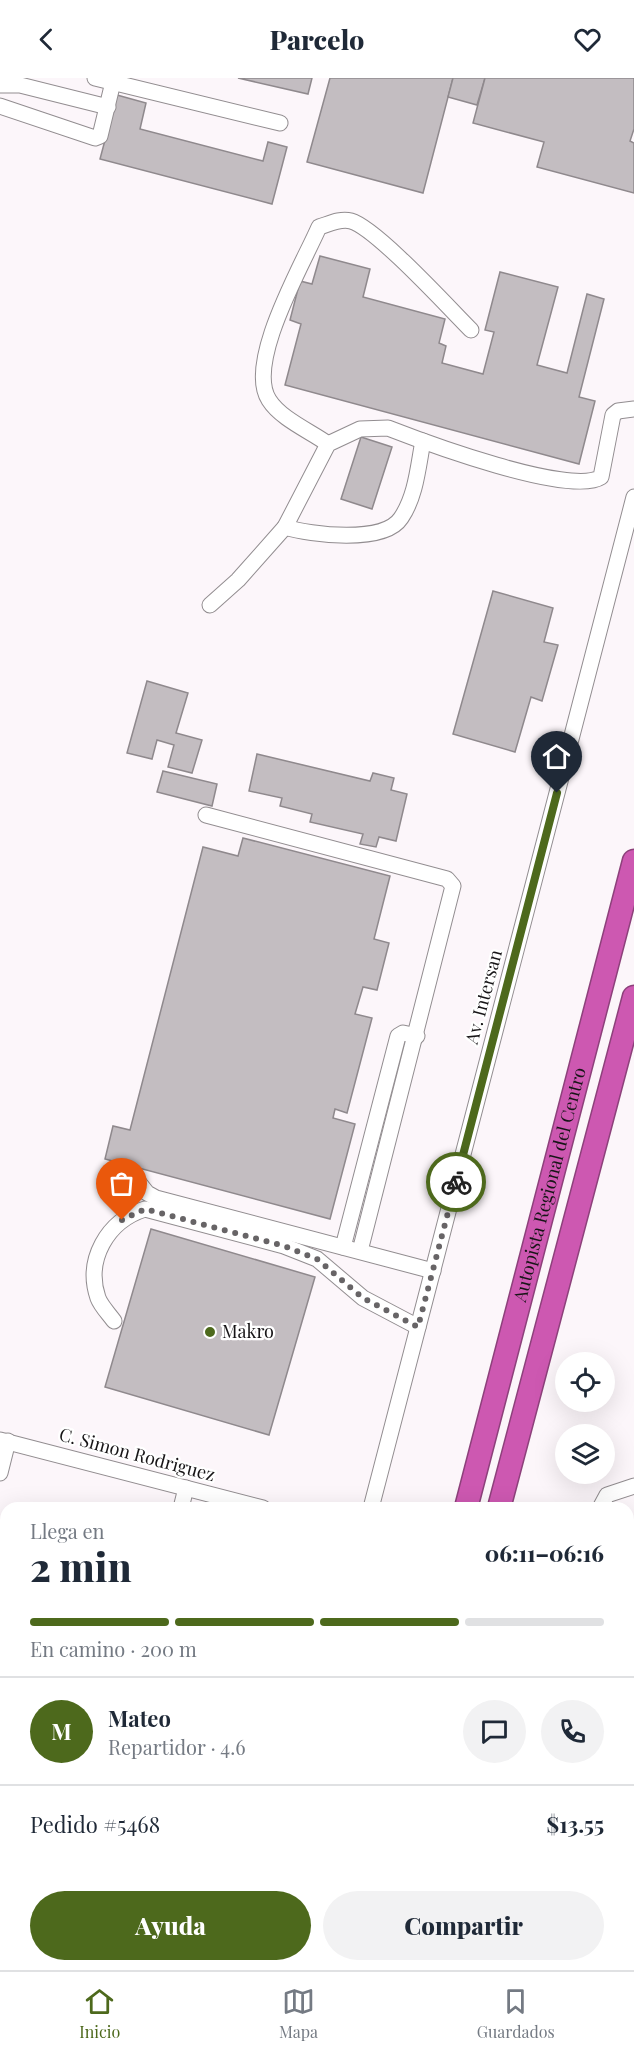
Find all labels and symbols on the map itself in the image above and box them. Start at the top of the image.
pin [531,731,582,793]
street label: Av. Intersan [459,947,507,1047]
street label: Autopista Regional del Centro [507,1065,591,1305]
courier [426,1152,486,1212]
pin [96,1158,147,1220]
place label: Makro [222,1319,274,1343]
marker: Makro [203,1325,217,1339]
street label: C. Simon Rodriguez [57,1422,218,1486]

